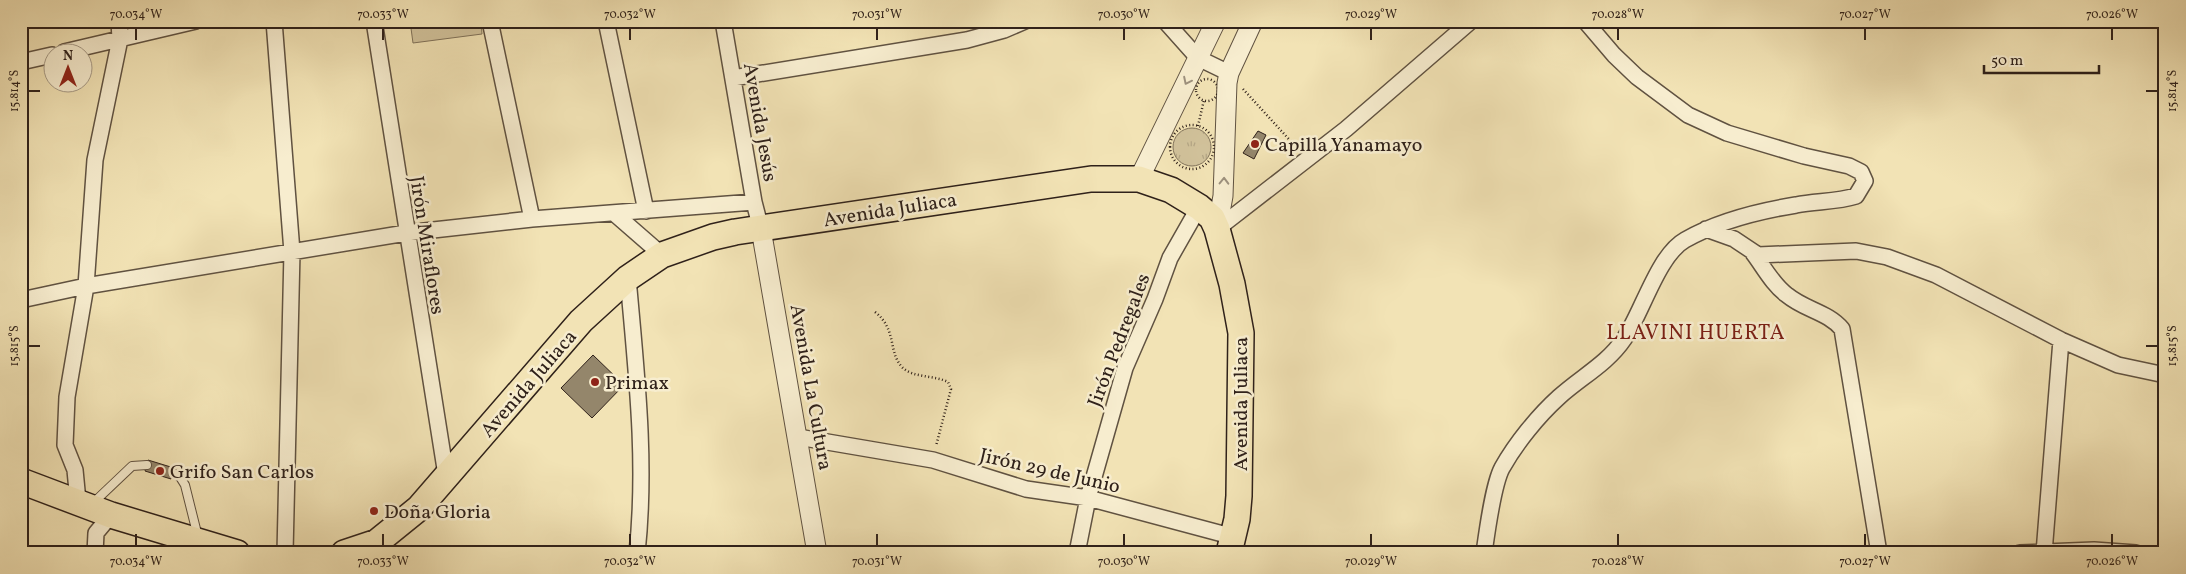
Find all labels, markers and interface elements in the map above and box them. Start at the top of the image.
text: 70.034°W [110,7,162,23]
text: 70.033°W [357,7,409,23]
text: 70.032°W [604,7,656,23]
text: 70.031°W [852,7,902,23]
text: 70.030°W [1098,7,1150,23]
text: 70.029°W [1345,7,1397,23]
text: 70.028°W [1592,7,1644,23]
text: 70.027°W [1839,7,1891,23]
text: 70.026°W [2086,7,2138,23]
north arrow [42,42,92,92]
scale bar [1984,42,2098,74]
text: N [63,47,73,66]
text: 50 m [1991,51,2023,72]
street label: Avenida Jesús [735,61,783,184]
text: 15.814°S [7,70,23,112]
text: 15.814°S [2165,70,2181,112]
one-way arrow [1183,75,1193,84]
place label: Capilla Yanamayo [1265,132,1422,160]
marker: Capilla Yanamayo [1249,138,1261,150]
street label: Jirón Miraflores [401,174,451,317]
one-way arrow [1218,177,1229,185]
street label: Avenida Juliaca [822,187,959,235]
street label: Jirón Pedregales [1081,270,1158,412]
street label: Avenida La Cultura [782,302,838,473]
district label: LLAVINI HUERTA [1606,319,1786,348]
street label: Avenida Juliaca [475,324,584,444]
text: 15.815°S [7,325,23,367]
text: 15.815°S [2165,325,2181,367]
street label: Avenida Juliaca [1228,337,1256,471]
place label: Primax [605,370,669,398]
marker: Primax [589,376,601,388]
street label: Jirón 29 de Junio [976,442,1123,502]
place label: Grifo San Carlos [170,459,314,487]
marker: Grifo San Carlos [154,465,166,477]
place label: Doña Gloria [384,499,491,527]
marker: Doña Gloria [368,505,380,517]
text: 70.034°W [110,554,162,570]
text: 70.033°W [357,554,409,570]
text: 70.032°W [604,554,656,570]
text: 70.031°W [852,554,902,570]
text: 70.030°W [1098,554,1150,570]
text: 70.029°W [1345,554,1397,570]
text: 70.028°W [1592,554,1644,570]
text: 70.027°W [1839,554,1891,570]
text: 70.026°W [2086,554,2138,570]

